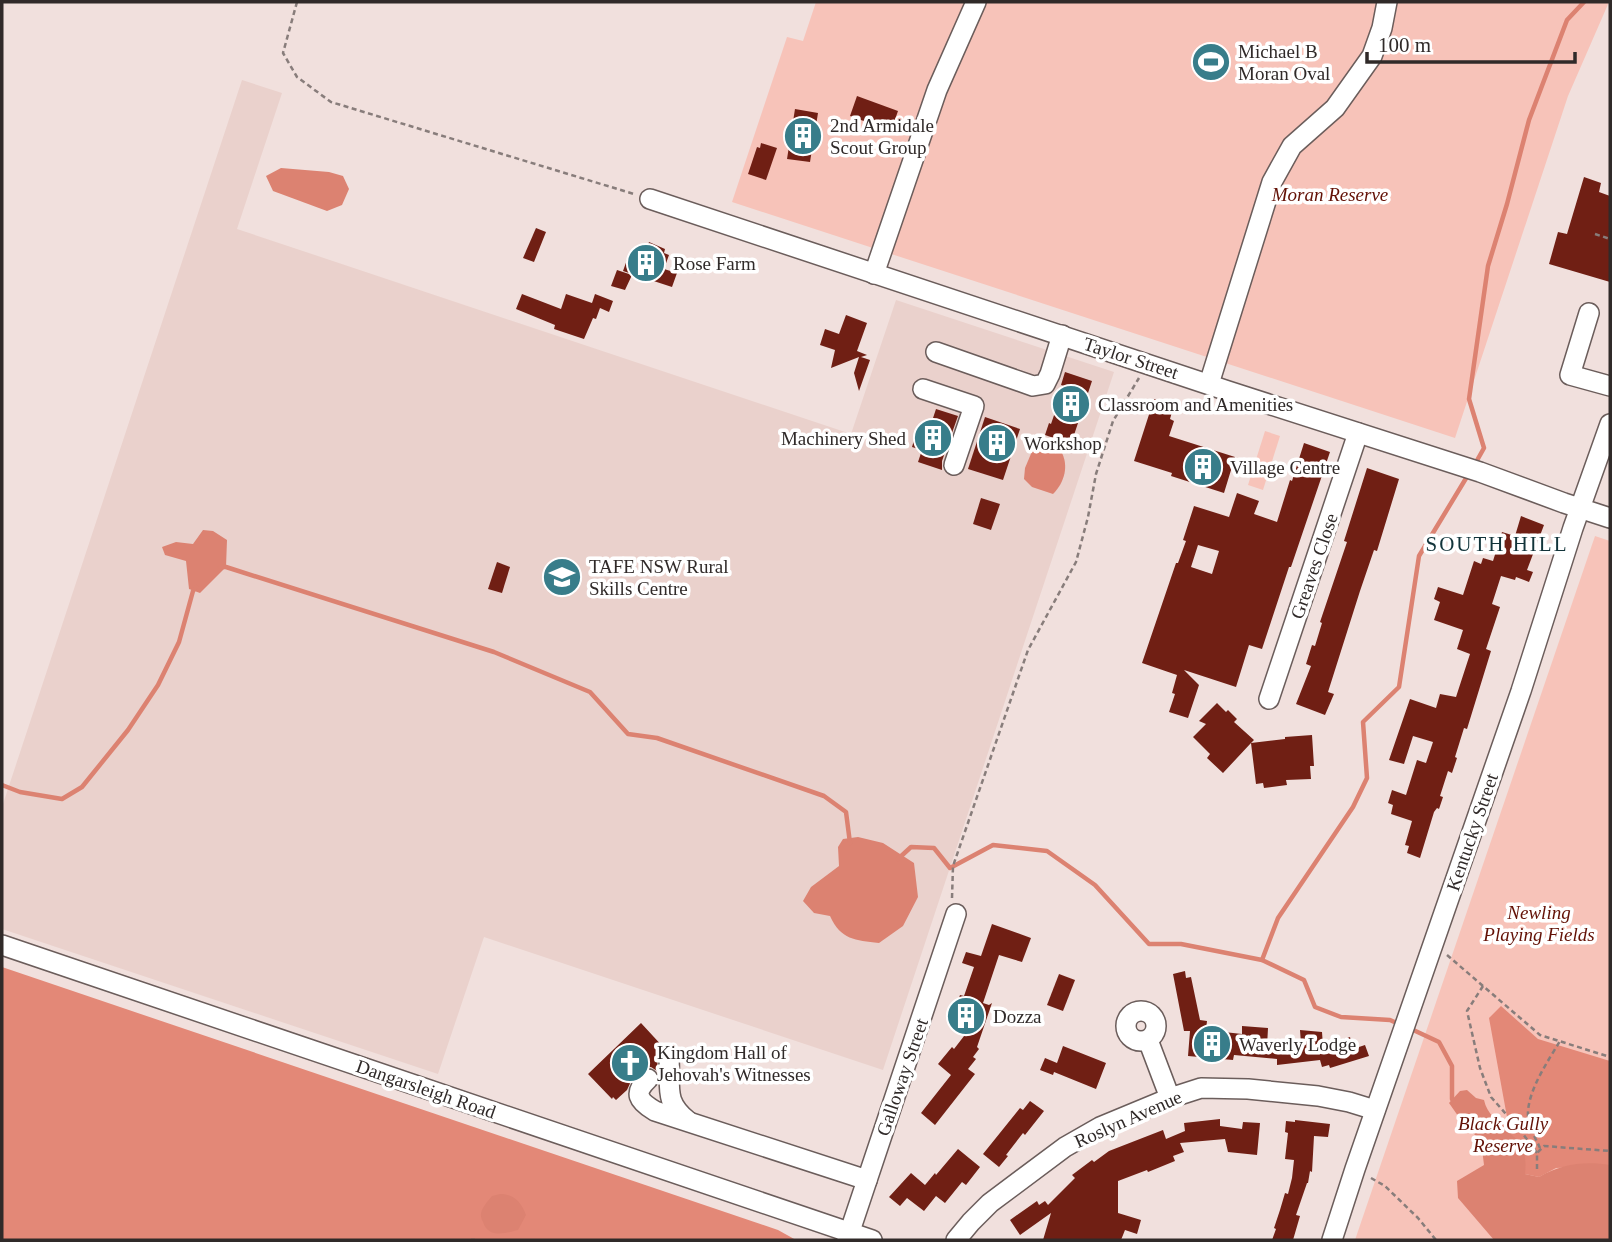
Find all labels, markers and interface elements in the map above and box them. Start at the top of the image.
scale bar [1367,21,1575,65]
text: 100 m [1378,33,1431,57]
sports icon: Michael B Moran Oval [1190,41,1232,83]
place label: Michael B Moran Oval [1238,41,1330,84]
building icon: 2nd Armidale Scout Group [782,115,824,157]
place label: 2nd Armidale Scout Group [830,115,934,158]
park label: Moran Reserve [1271,184,1388,205]
building icon: Rose Farm [625,242,667,284]
place label: Rose Farm [673,253,756,274]
street label: Taylor Street [1081,333,1182,383]
building icon: Classroom and Amenities [1050,383,1092,425]
place label: Classroom and Amenities [1098,394,1293,415]
building icon: Machinery Shed [912,417,954,459]
building icon: Workshop [976,422,1018,464]
place label: Machinery Shed [781,428,906,449]
place label: Workshop [1024,433,1102,454]
building icon: Village Centre [1182,446,1224,488]
place label: Village Centre [1230,457,1340,478]
street label: Greaves Close [1286,510,1342,622]
district label: SOUTH HILL [1425,532,1569,556]
school or university icon: TAFE NSW Rural Skills Centre [541,556,583,598]
place label: TAFE NSW Rural Skills Centre [589,556,729,599]
street label: Kentucky Street [1442,770,1502,894]
park label: Newling Playing Fields [1482,902,1595,945]
building icon: Dozza [945,995,987,1037]
place label: Dozza [993,1006,1042,1027]
street label: Galloway Street [872,1015,932,1139]
building icon: Waverly Lodge [1191,1023,1233,1065]
place label: Waverly Lodge [1239,1034,1356,1055]
church icon: Kingdom Hall of Jehovah's Witnesses [609,1042,651,1084]
place label: Kingdom Hall of Jehovah's Witnesses [657,1042,811,1085]
street label: Dangarsleigh Road [353,1055,499,1123]
street label: Roslyn Avenue [1071,1086,1185,1152]
park label: Black Gully Reserve [1458,1113,1549,1156]

